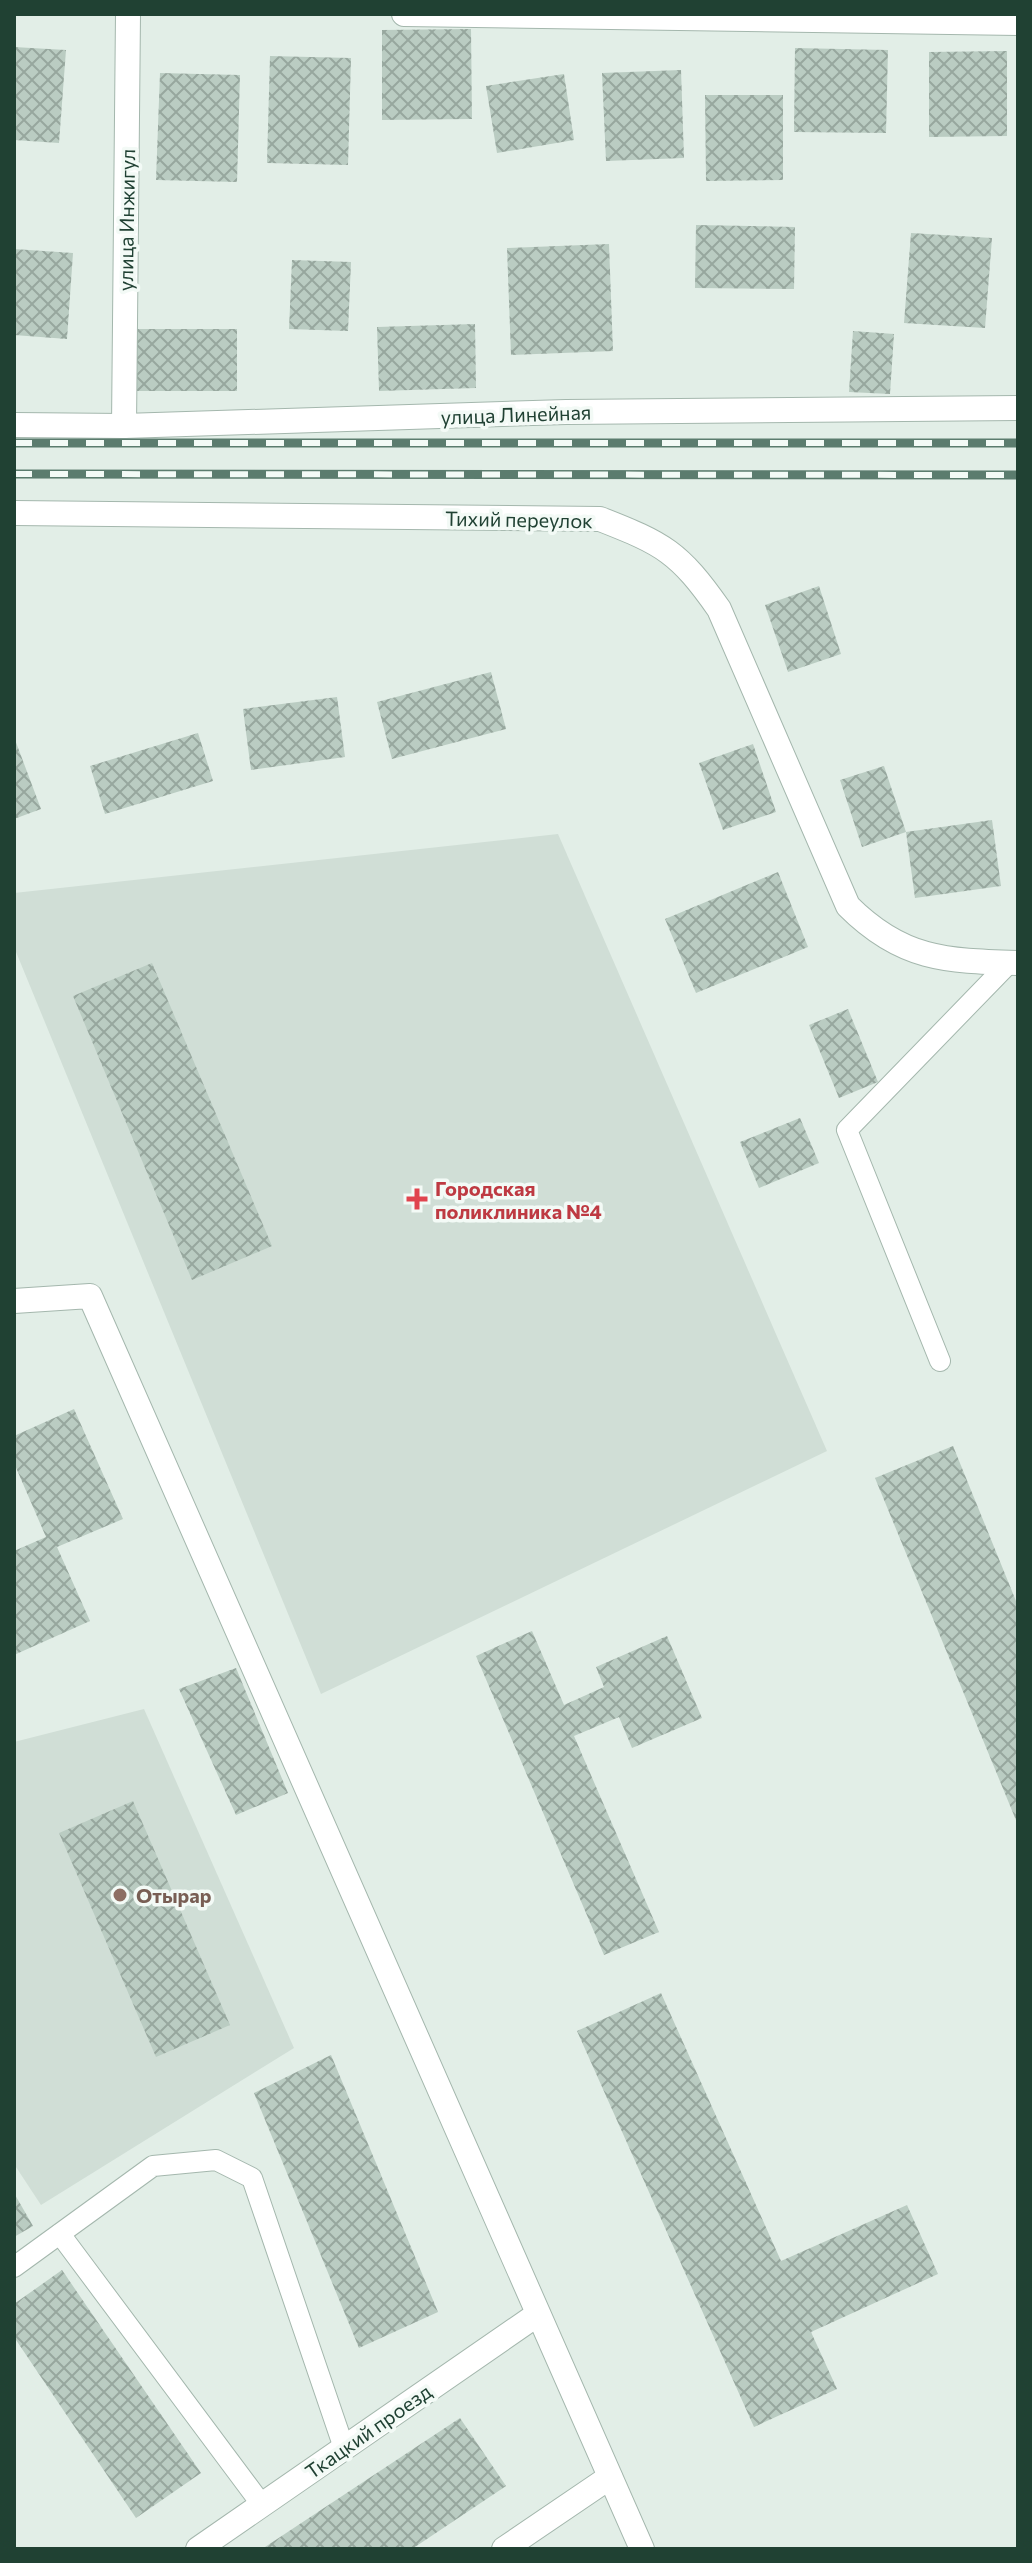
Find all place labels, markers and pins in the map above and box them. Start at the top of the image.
place label: Городская поликлиника №4 [435,1176,602,1223]
marker: Городская поликлиника №4 [406,1188,428,1210]
place label: Отырар [136,1883,212,1907]
marker: Отырар [111,1886,129,1904]

